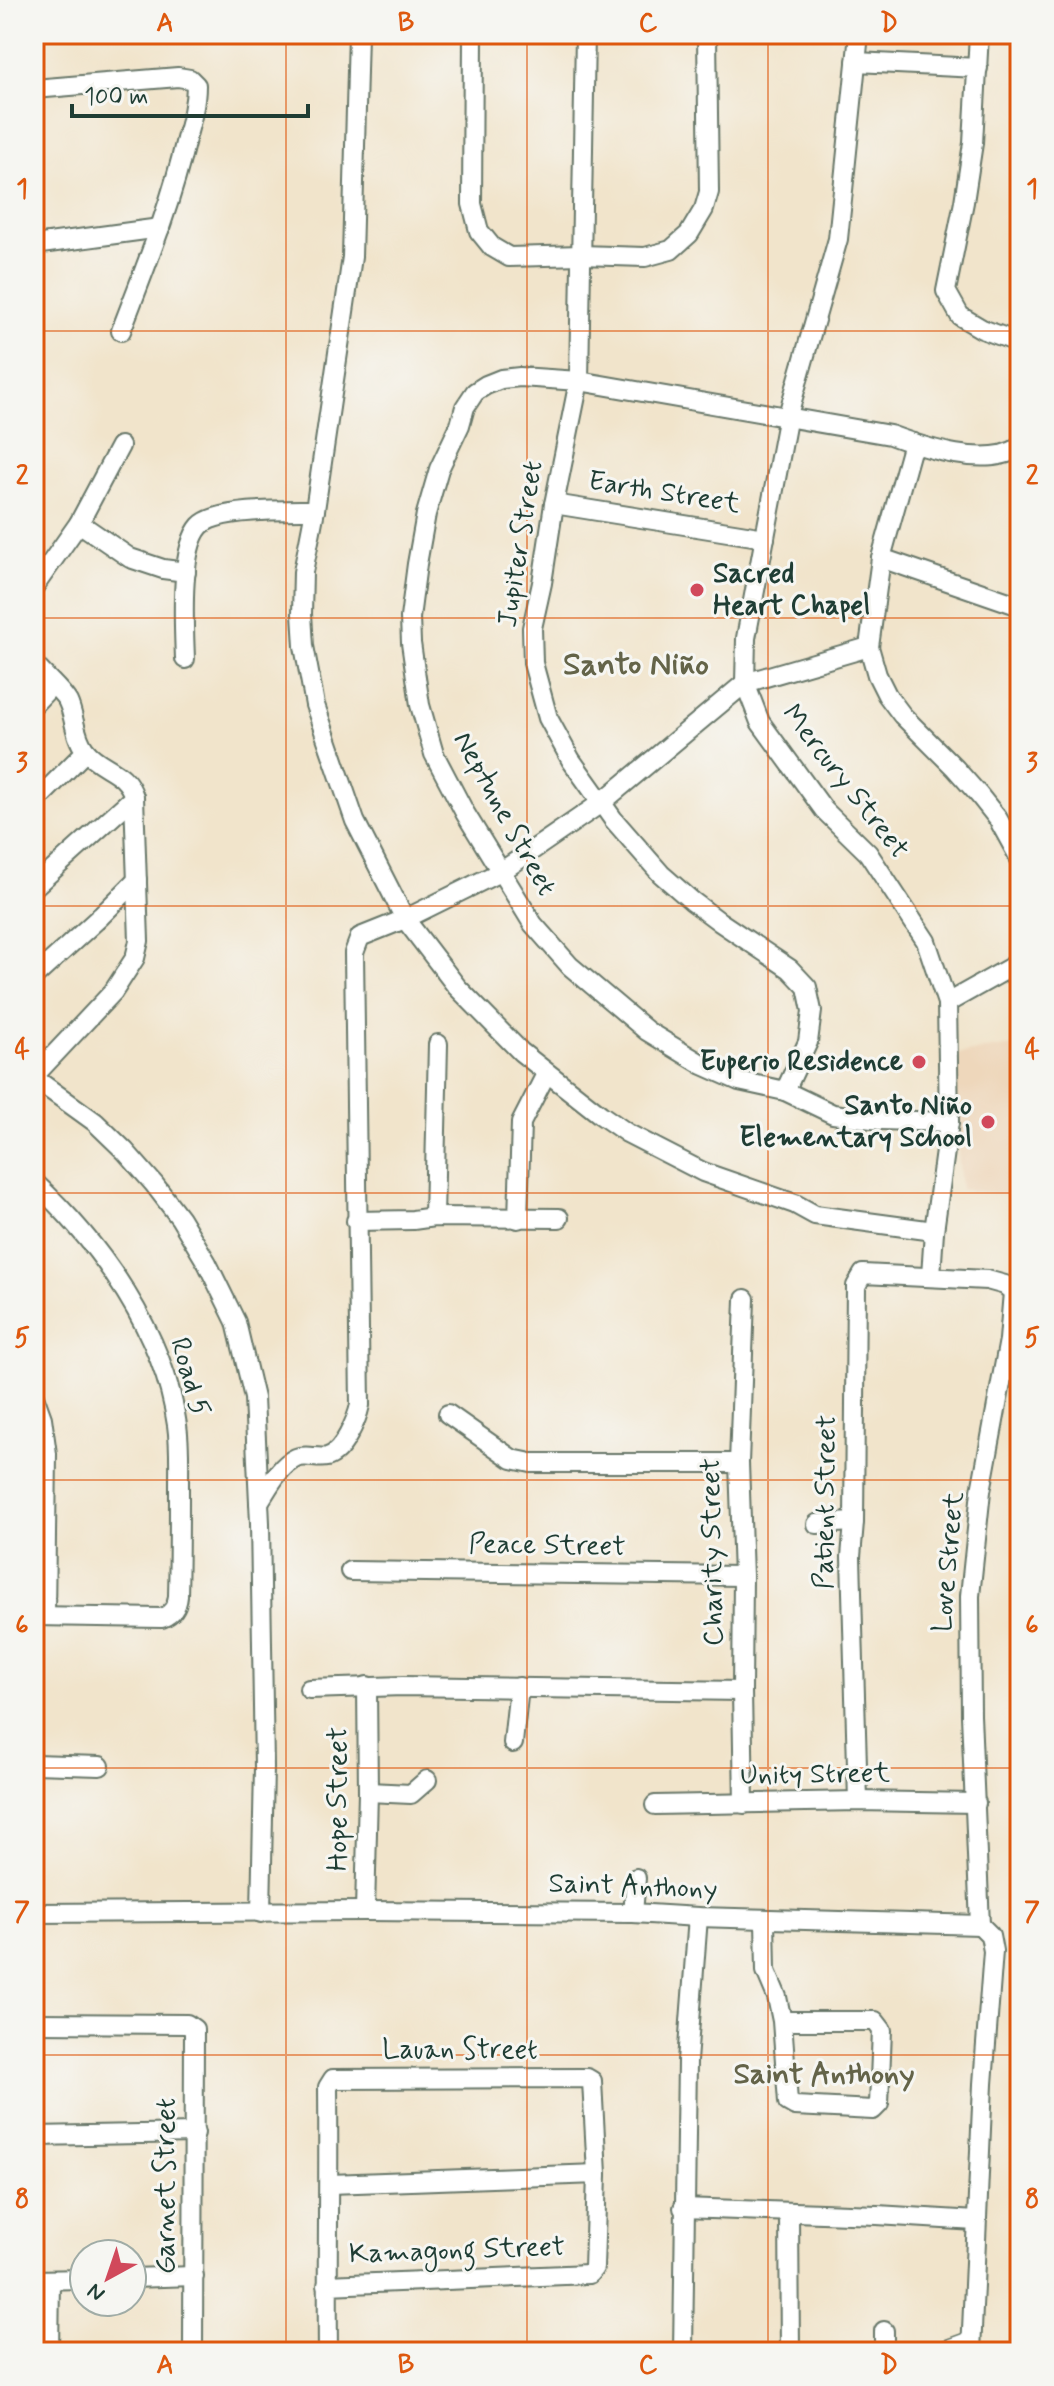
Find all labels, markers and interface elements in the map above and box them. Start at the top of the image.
text: A [156,7,174,41]
text: B [398,7,414,41]
text: C [639,7,658,41]
text: D [880,7,898,41]
scale bar [72,68,308,118]
text: 100 m [84,82,148,113]
text: 1 [16,173,28,207]
text: 1 [1026,173,1038,207]
street label: Jupiter Street [490,458,552,630]
text: 2 [16,460,29,494]
text: 2 [1026,460,1039,494]
street label: Earth Street [585,463,743,523]
place label: Sacred Heart Chapel [713,556,870,625]
marker: Sacred Heart Chapel [688,581,706,599]
district label: Santo Niño [563,644,709,686]
street label: Mercury Street [773,697,917,867]
street label: Neptune Street [444,725,564,903]
text: 3 [16,747,28,781]
text: 3 [1026,747,1038,781]
text: 4 [14,1034,30,1068]
text: 4 [1024,1034,1040,1068]
place label: Euperio Residence [700,1044,903,1081]
marker: Euperio Residence [910,1053,928,1071]
place label: Santo Niño Elementary School [739,1088,972,1157]
marker: Santo Niño Elementary School [979,1113,997,1131]
text: 5 [14,1322,30,1356]
text: 5 [1024,1322,1040,1356]
street label: Road 5 [160,1333,218,1421]
street label: Patient Street [806,1414,846,1590]
street label: Charity Street [693,1457,733,1647]
street label: Love Street [924,1490,974,1634]
street label: Peace Street [468,1526,626,1566]
text: 6 [15,1609,29,1643]
text: 6 [1025,1609,1039,1643]
street label: Hope Street [320,1727,357,1871]
street label: Unity Street [740,1755,891,1795]
street label: Saint Anthony [548,1866,718,1908]
text: 7 [14,1896,30,1930]
text: 7 [1024,1896,1040,1930]
street label: Lauan Street [382,2032,538,2069]
district label: Saint Anthony [733,2055,915,2094]
street label: Garnet Street [148,2098,185,2274]
text: 8 [15,2183,29,2217]
text: 8 [1025,2183,1039,2217]
street label: Kamagong Street [348,2229,566,2276]
north arrow [68,2238,148,2318]
text: N [82,2276,111,2307]
text: A [156,2349,174,2383]
text: B [398,2349,414,2383]
text: C [639,2349,658,2383]
text: D [880,2349,898,2383]

